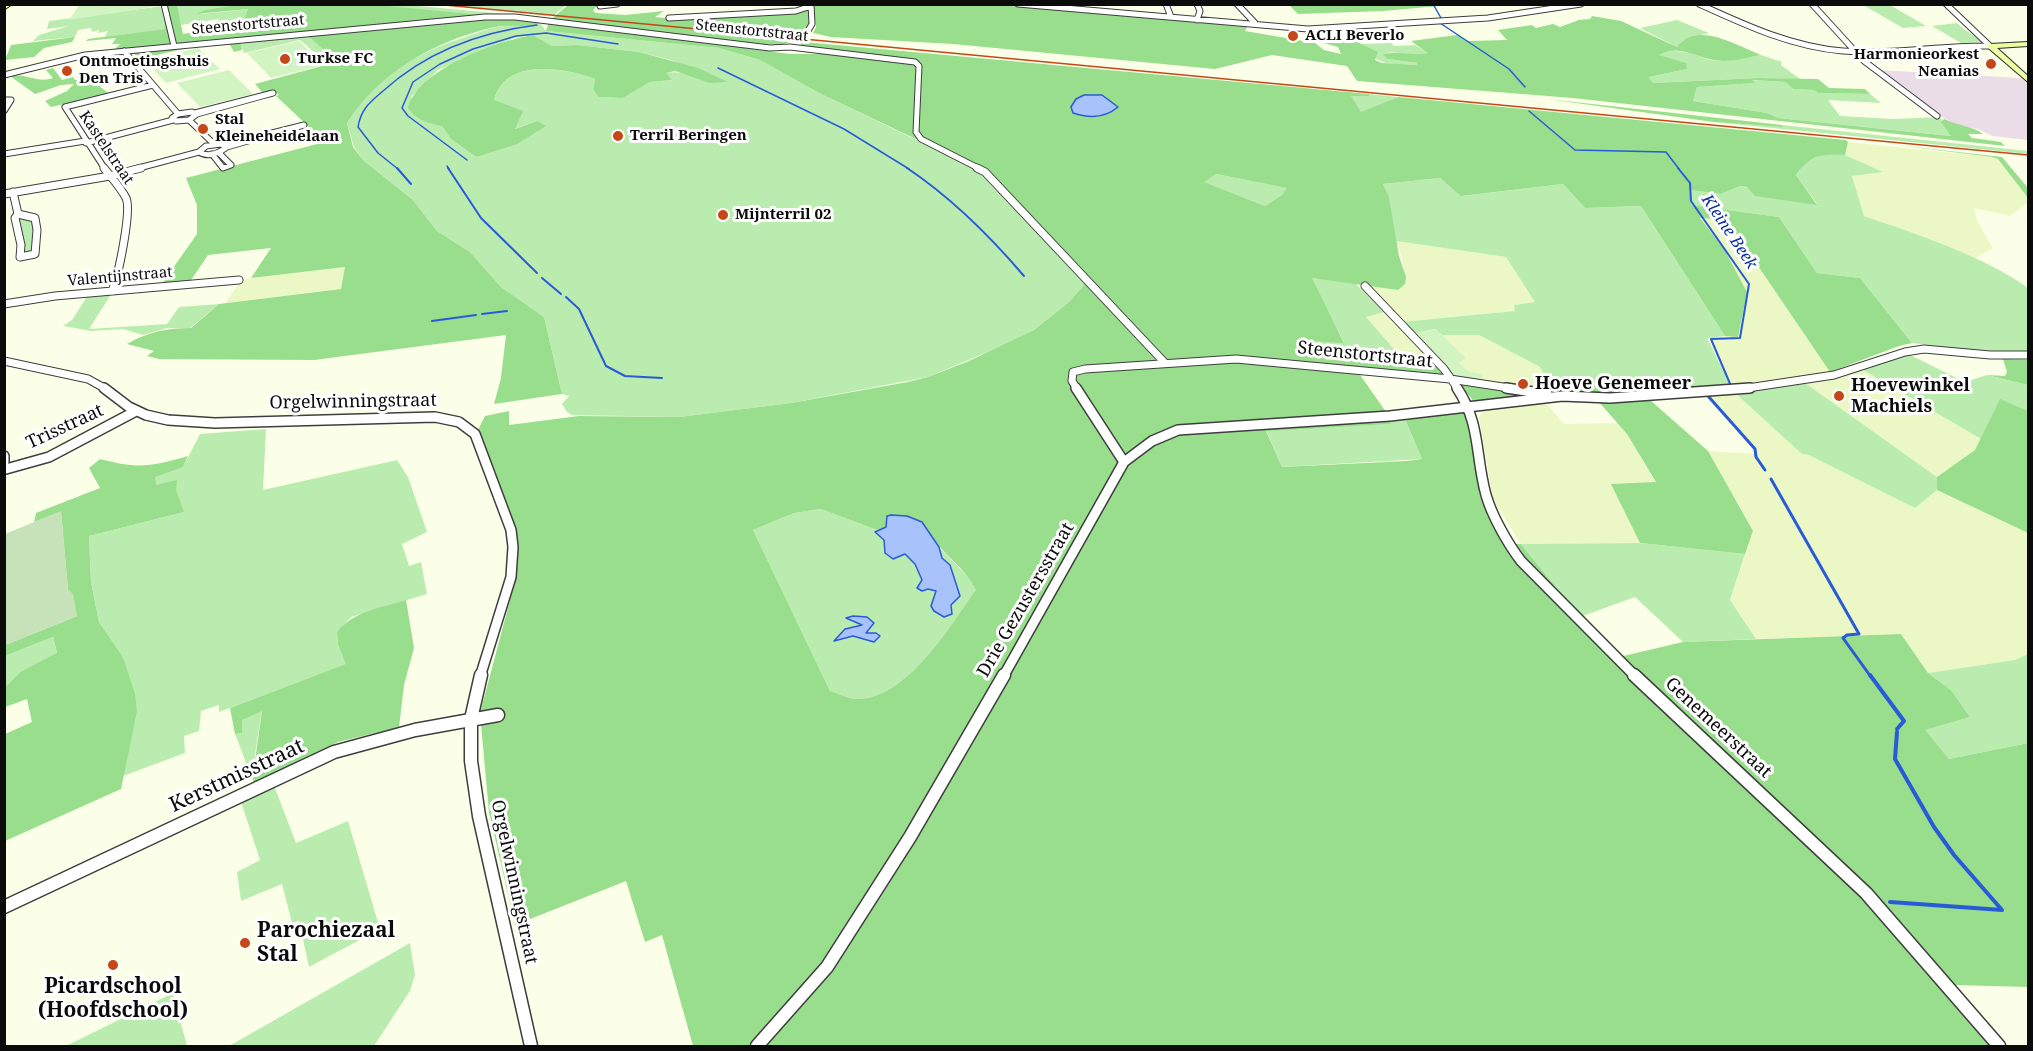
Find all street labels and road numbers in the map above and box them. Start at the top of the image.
street label: Steenstortstraat [191,11,305,39]
street label: Steenstortstraat [695,16,809,46]
street label: Kastelstraat [75,108,137,188]
street label: Valentijnstraat [67,263,173,291]
street label: Steenstortstraat [1296,337,1434,373]
street label: Orgelwinningstraat [269,390,437,414]
street label: Trisstraat [23,400,107,454]
street label: Drie Gezustersstraat [973,519,1079,681]
street label: Genemeerstraat [1660,673,1776,783]
street label: Kerstmisstraat [166,734,308,818]
street label: Orgelwinningstraat [486,798,542,966]

